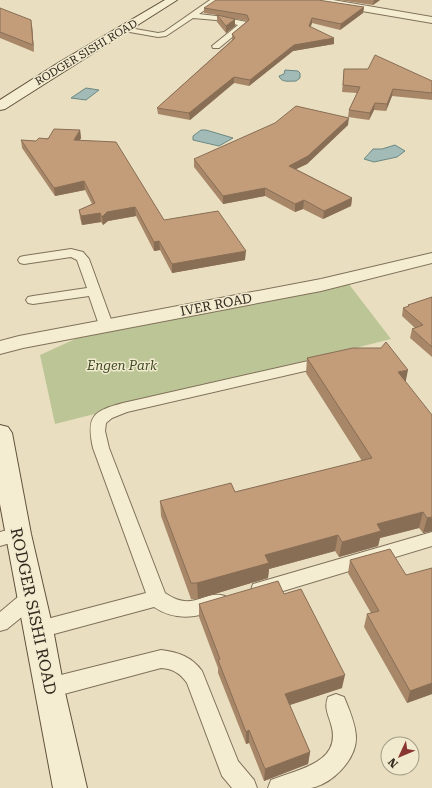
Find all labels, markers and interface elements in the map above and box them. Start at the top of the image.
street label: RODGER SISHI ROAD [33,17,140,88]
street label: IVER ROAD [179,290,253,319]
park label: Engen Park [86,358,158,373]
street label: RODGER SISHI ROAD [7,526,60,696]
north arrow [380,736,420,776]
text: N [385,755,401,770]

